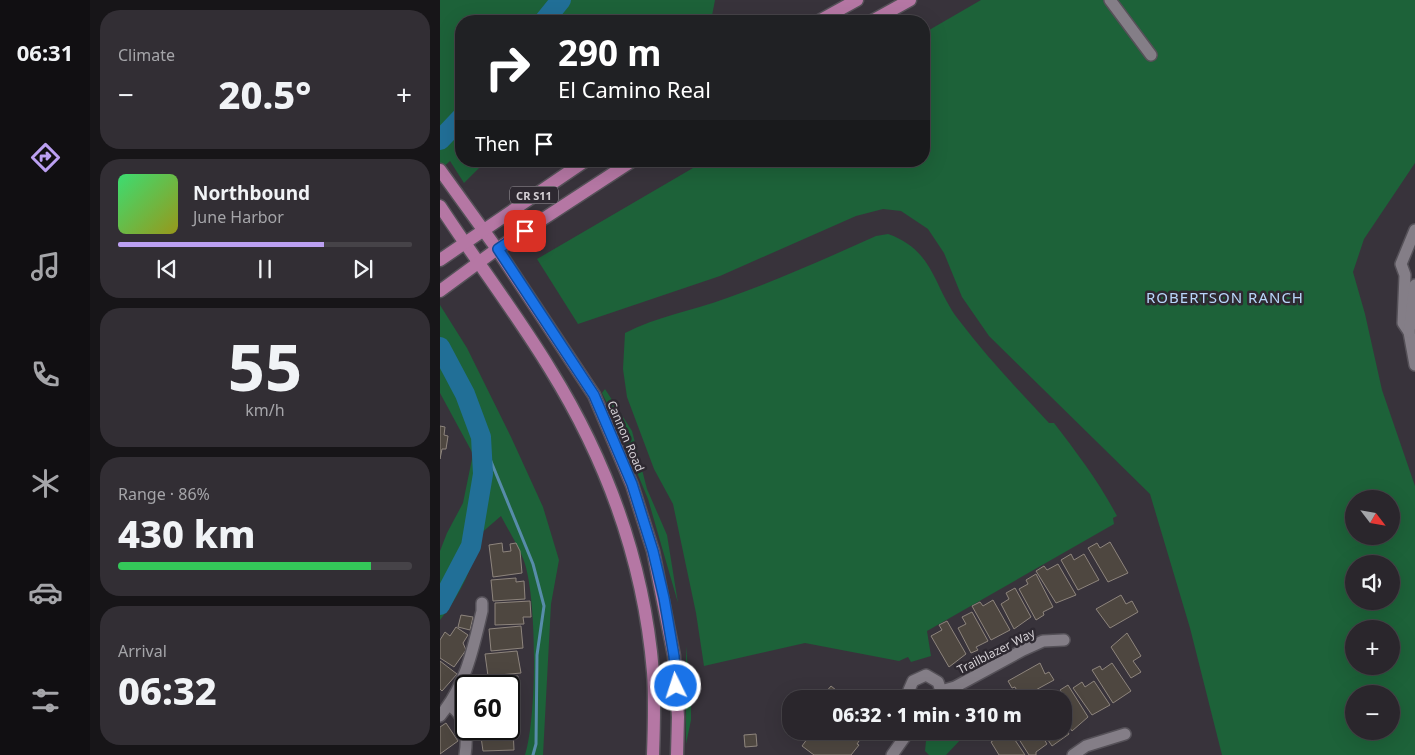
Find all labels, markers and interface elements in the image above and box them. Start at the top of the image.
text: 290 m [558,29,661,76]
icon: right [475,35,540,100]
text: 06:31 [17,37,73,67]
text: Climate [118,44,175,66]
text: 20.5° [219,68,311,120]
text: El Camino Real [558,74,711,104]
text: − [118,75,134,113]
text: + [396,75,412,113]
icon: arrive [530,130,558,158]
text: Then [475,131,520,157]
icon: directions [28,140,63,175]
text: Northbound [193,180,310,206]
road number: CR S11 [510,186,558,204]
text: June Harbor [193,206,284,228]
pin [504,210,546,252]
icon: arrive [511,217,539,245]
icon: music [28,249,63,284]
icon: previous [153,255,181,283]
icon: pause [251,255,279,283]
icon: next [349,255,377,283]
district label: ROBERTSON RANCH [1146,287,1304,307]
text: 55 [228,322,302,410]
icon: phone [28,357,63,392]
street label: Cannon Road [603,398,649,474]
text: km/h [245,399,285,421]
icon: climate [28,466,63,501]
text: Range · 86% [118,483,210,505]
north arrow [1345,490,1400,545]
map controls [1345,490,1400,740]
text: 430 km [118,507,256,559]
button: sound [1345,555,1400,610]
icon: car [28,575,63,610]
button: + [1345,620,1400,675]
street label: Trailblazer Way [954,624,1039,678]
text: Arrival [118,640,167,662]
position arrow [649,659,701,711]
text: 06:32 [118,664,217,716]
speed limit sign: 60 [455,675,520,740]
icon: filters [28,683,63,718]
button: − [1345,685,1400,740]
text: 06:32 · 1 min · 310 m [832,702,1022,728]

